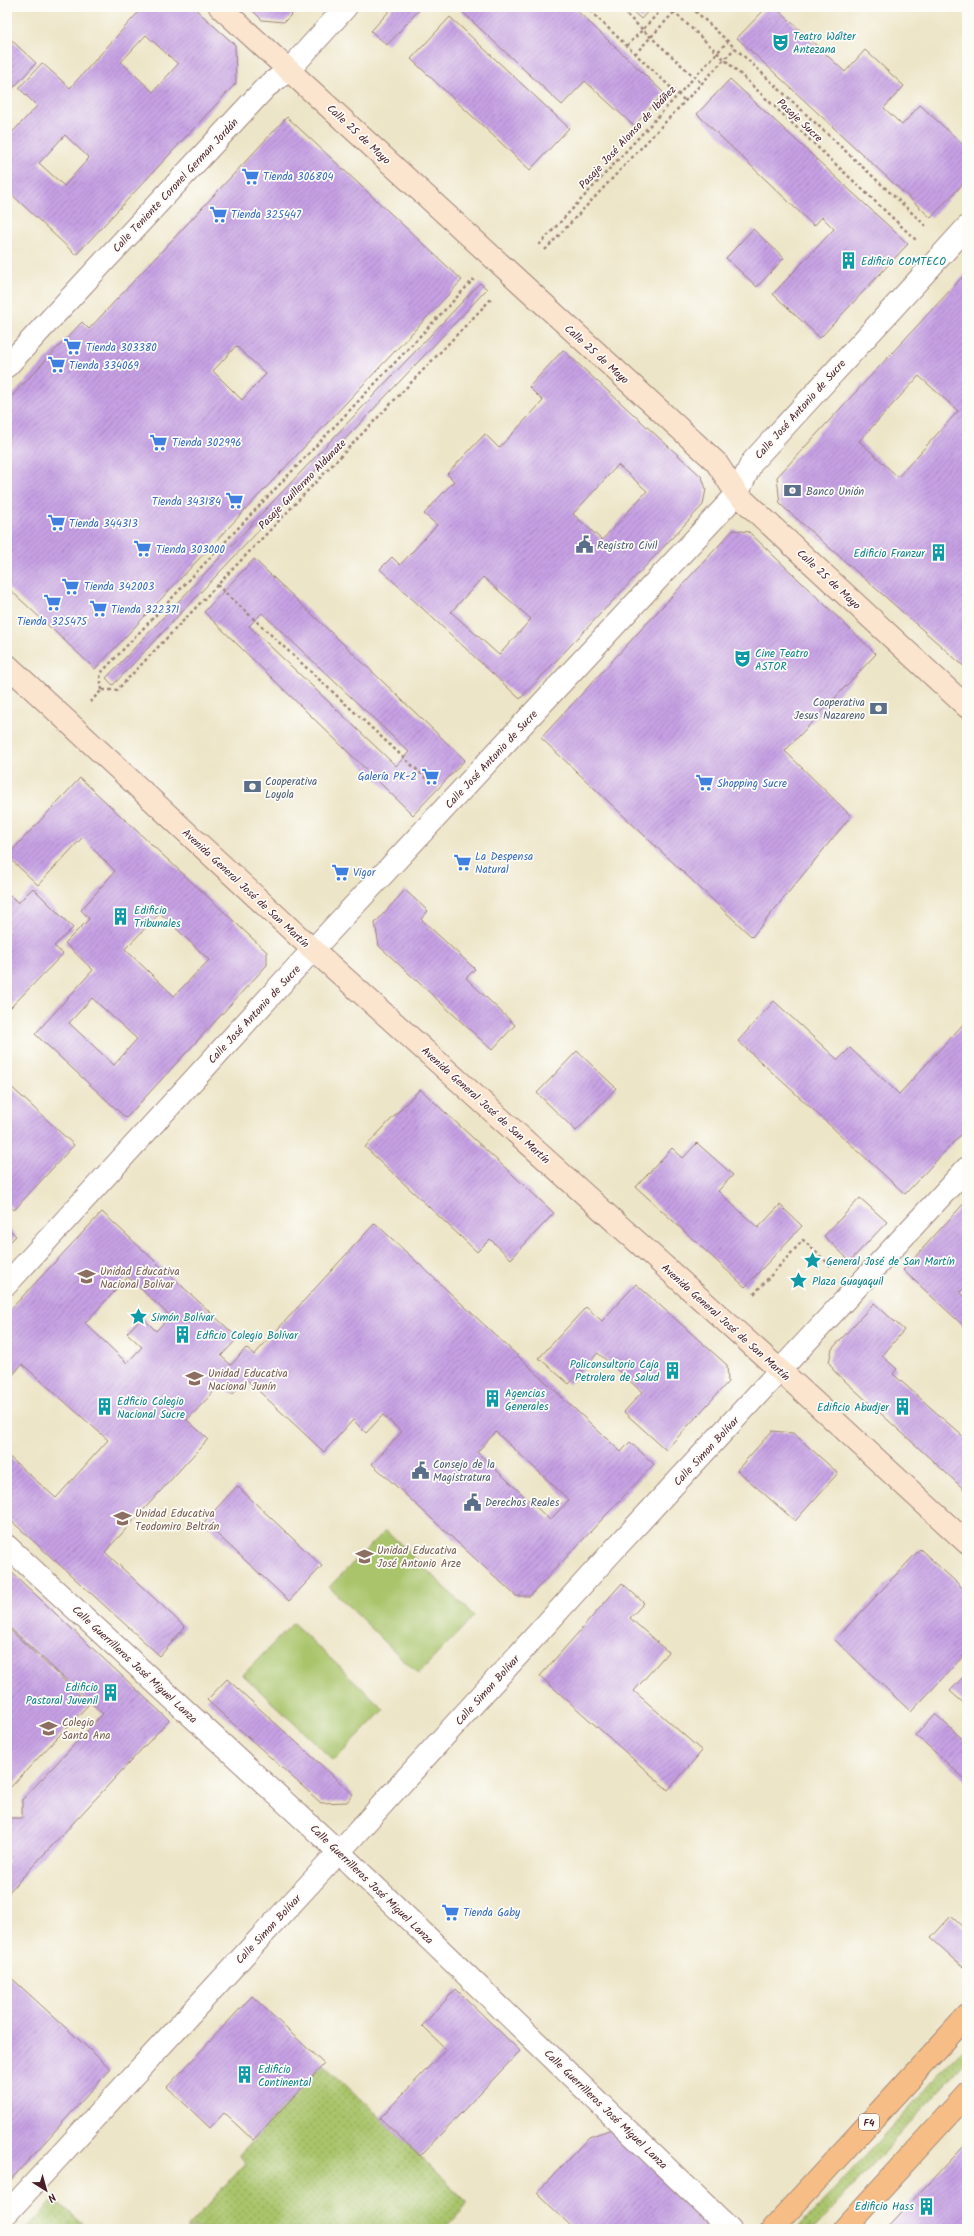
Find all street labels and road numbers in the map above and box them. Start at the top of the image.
street label: Pasaje José Alonso de Ibáñez [575,82,681,194]
street label: Pasaje Sucre [772,94,827,147]
street label: Calle 25 de Mayo [322,100,394,169]
street label: Calle Teniente Coronel German Jordán [108,114,243,257]
street label: Calle 25 de Mayo [560,321,633,389]
street label: Calle José Antonio de Sucre [751,355,851,464]
street label: Pasaje Guillermo Aldunate [254,435,351,534]
street label: Calle 25 de Mayo [792,545,864,614]
street label: Calle José Antonio de Sucre [441,706,543,813]
street label: Avenida General José de San Martín [178,825,313,953]
street label: Calle José Antonio de Sucre [204,961,306,1068]
street label: Avenida General José de San Martín [417,1043,554,1169]
street label: Avenida General José de San Martín [657,1260,794,1386]
street label: Calle Simon Bolívar [670,1412,745,1491]
street label: Calle Guerrilleros José Miguel Lanza [67,1601,201,1728]
street label: Calle Simon Bolívar [451,1650,525,1730]
street label: Calle Guerrilleros José Miguel Lanza [305,1820,437,1949]
street label: Calle Simon Bolívar [232,1890,307,1969]
street label: Calle Guerrilleros José Miguel Lanza [539,2045,671,2174]
road number: F4 [859,2114,879,2130]

